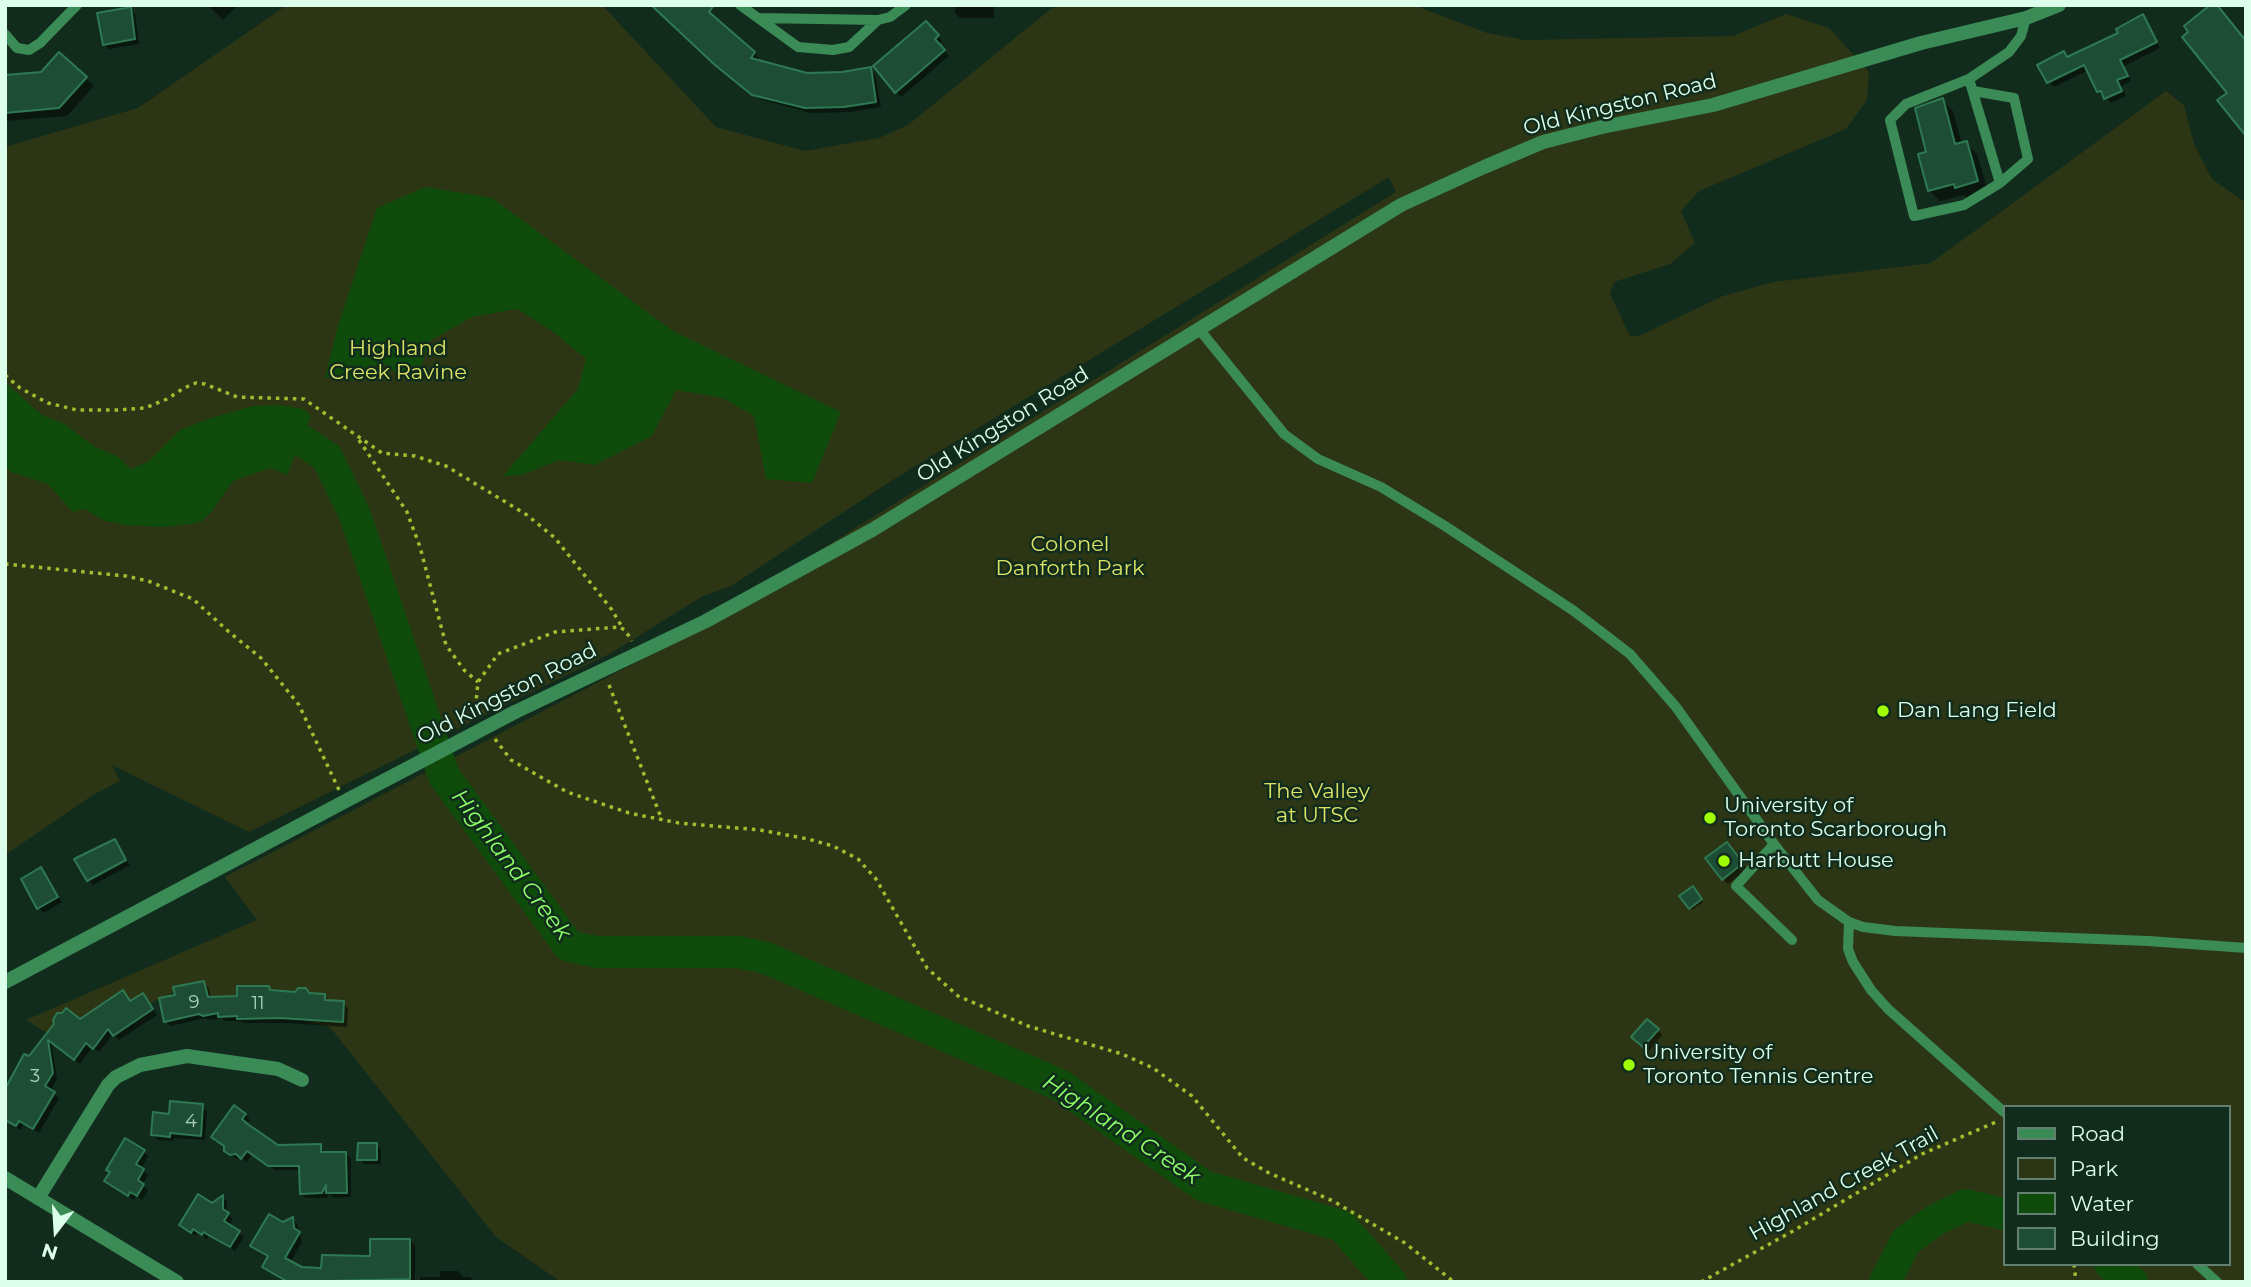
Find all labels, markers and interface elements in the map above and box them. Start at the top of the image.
street label: Old Kingston Road [1521,69,1719,141]
park label: Highland Creek Ravine [329,336,467,386]
street label: Old Kingston Road [912,362,1094,488]
park label: Colonel Danforth Park [996,532,1144,582]
street label: Old Kingston Road [413,638,601,750]
place label: Dan Lang Field [1897,698,2057,724]
marker: Dan Lang Field [1875,703,1891,719]
park label: The Valley at UTSC [1264,779,1370,829]
water label: Highland Creek [445,784,577,946]
place label: University of Toronto Scarborough [1724,793,1947,843]
marker: University of Toronto Scarborough [1702,810,1718,826]
place label: Harbutt House [1738,848,1894,874]
marker: Harbutt House [1716,853,1732,869]
house number: 9 [189,992,199,1014]
house number: 11 [252,993,264,1015]
place label: University of Toronto Tennis Centre [1643,1040,1873,1090]
marker: University of Toronto Tennis Centre [1621,1057,1637,1073]
house number: 3 [30,1066,40,1088]
water label: Highland Creek [1037,1069,1205,1191]
legend [2002,1105,2230,1266]
house number: 4 [185,1111,197,1133]
street label: Highland Creek Trail [1745,1121,1943,1247]
text: Road [2070,1121,2125,1146]
text: Park [2070,1156,2118,1181]
text: Water [2070,1191,2134,1216]
north arrow [21,1196,91,1266]
text: Building [2070,1226,2160,1251]
text: N [39,1238,60,1265]

